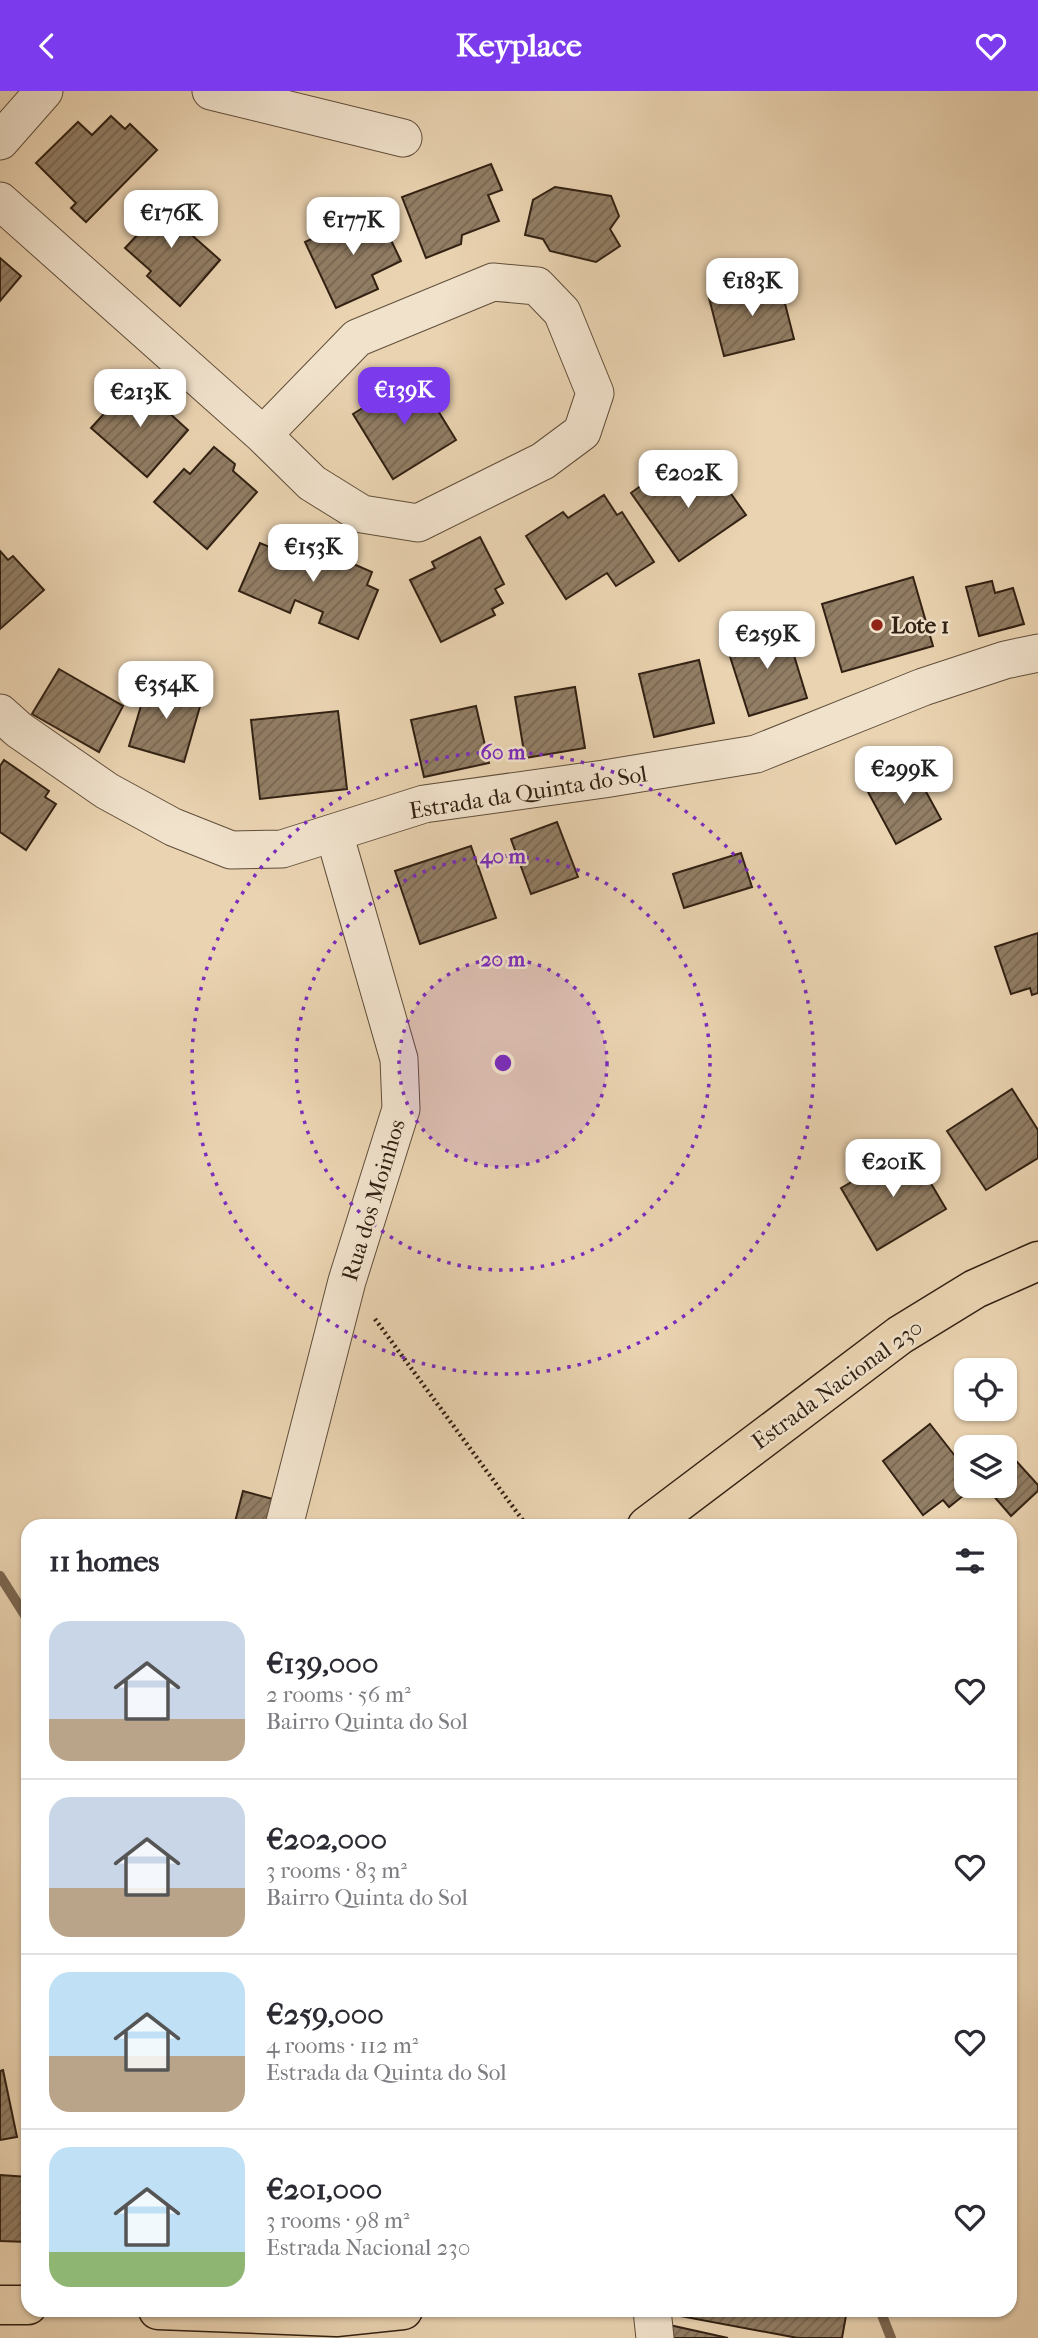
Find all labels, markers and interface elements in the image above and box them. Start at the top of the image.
icon: back [28,27,66,65]
text: Keyplace [456,27,582,64]
icon: heart [972,27,1010,65]
pin: €176K [122,191,220,250]
pin: €177K [304,197,402,257]
text: €176K [140,199,202,226]
text: €177K [323,206,383,233]
pin: €183K [703,259,801,318]
text: €183K [722,267,782,294]
pin: €139K [355,367,453,427]
pin: €213K [91,369,189,429]
text: €139K [374,376,434,403]
text: €213K [110,378,170,405]
pin: €202K [639,451,737,510]
text: €202K [655,459,721,486]
pin: €153K [264,525,362,584]
text: €153K [284,533,342,560]
pin: €259K [718,611,816,671]
place label: Lote 1 [891,612,949,639]
marker: Lote 1 [869,617,885,633]
text: €259K [735,620,799,647]
pin: €354K [117,661,215,721]
text: €354K [134,670,198,697]
text: 60 m [481,740,526,764]
pin: €299K [855,747,953,806]
text: €299K [871,755,937,782]
street label: Estrada da Quinta do Sol [407,760,650,825]
text: 40 m [479,844,527,869]
text: 20 m [481,947,526,971]
centre of rings [491,1051,515,1075]
street label: Rua dos Moinhos [336,1116,411,1284]
pin: €201K [844,1139,942,1199]
text: €201K [862,1148,924,1175]
street label: Estrada Nacional 230 [747,1313,928,1455]
map controls [954,1358,1017,1498]
button: locate [954,1358,1017,1421]
button: layers [954,1435,1017,1498]
icon: filters [951,1542,989,1580]
text: 11 homes [49,1544,159,1579]
text: €139,000 [266,1646,378,1681]
icon: home [105,1649,189,1733]
icon: heart [951,1672,989,1710]
text: 2 rooms · 56 m² [266,1681,411,1708]
text: Bairro Quinta do Sol [266,1708,468,1735]
text: €202,000 [266,1822,387,1857]
icon: home [105,1825,189,1909]
icon: heart [951,1848,989,1886]
text: 3 rooms · 83 m² [266,1857,407,1884]
text: Bairro Quinta do Sol [266,1884,468,1911]
text: €259,000 [266,1997,384,2032]
icon: home [105,2000,189,2084]
icon: heart [951,2023,989,2061]
text: 4 rooms · 112 m² [266,2032,418,2059]
text: Estrada da Quinta do Sol [266,2059,507,2086]
text: €201,000 [266,2172,382,2207]
icon: home [105,2175,189,2259]
icon: heart [951,2198,989,2236]
text: 3 rooms · 98 m² [266,2207,410,2234]
text: Estrada Nacional 230 [266,2234,470,2261]

